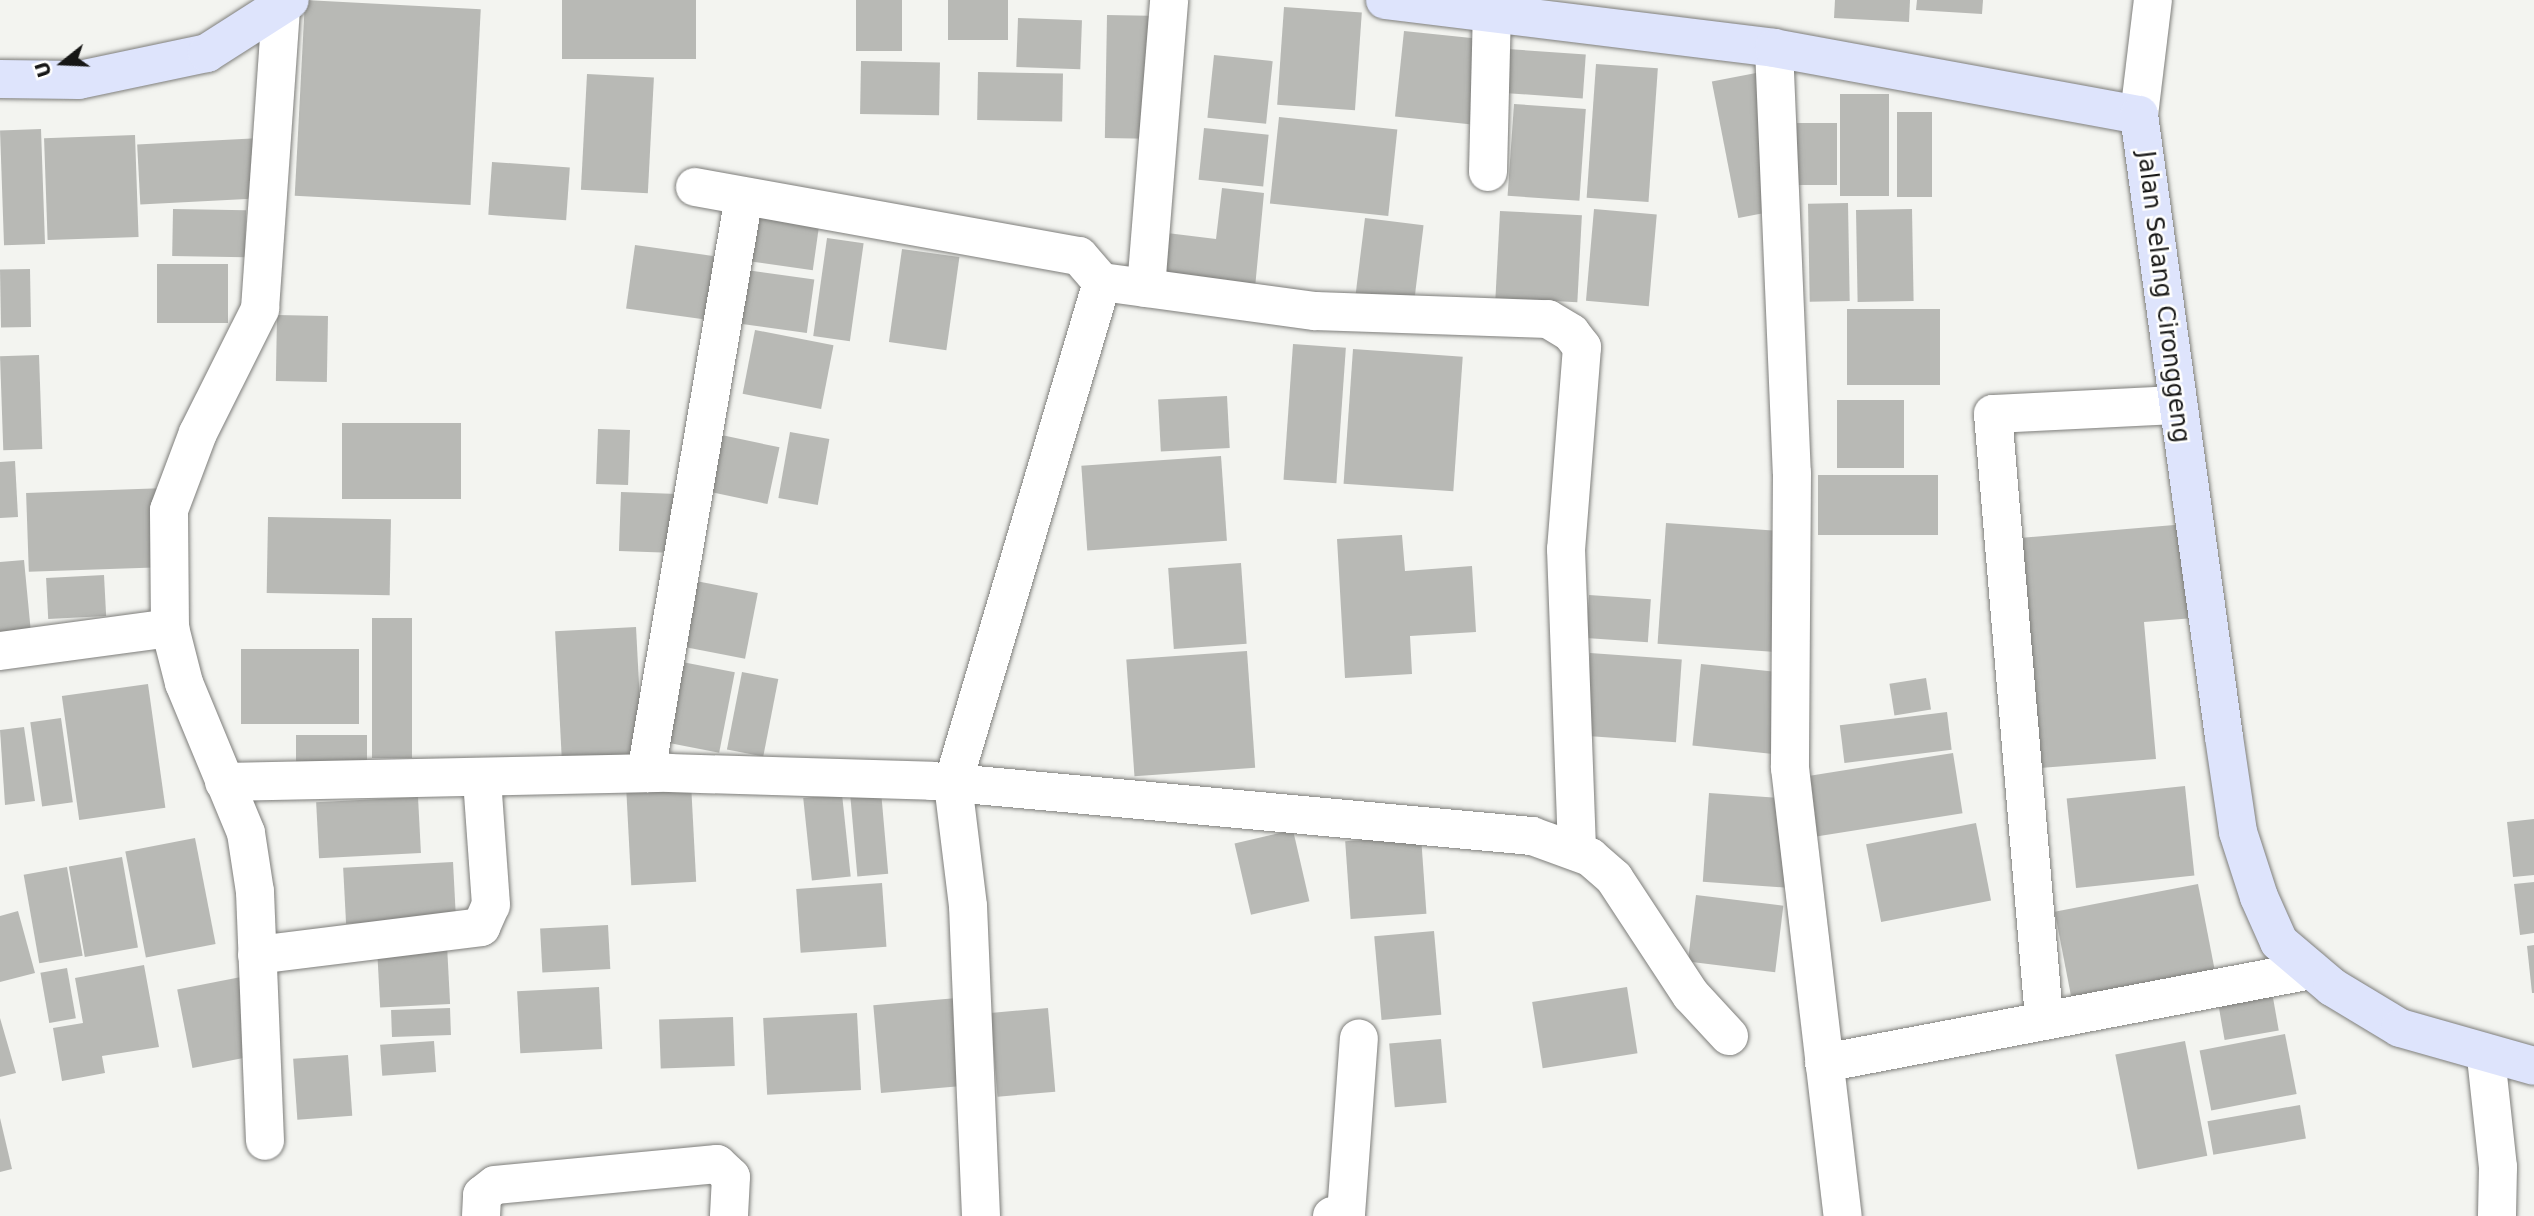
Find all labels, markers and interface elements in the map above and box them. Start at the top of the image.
north arrow [28,28,98,98]
text: U [30,59,56,80]
street label: Jalan Selang Cironggeng [2131,149,2195,445]

